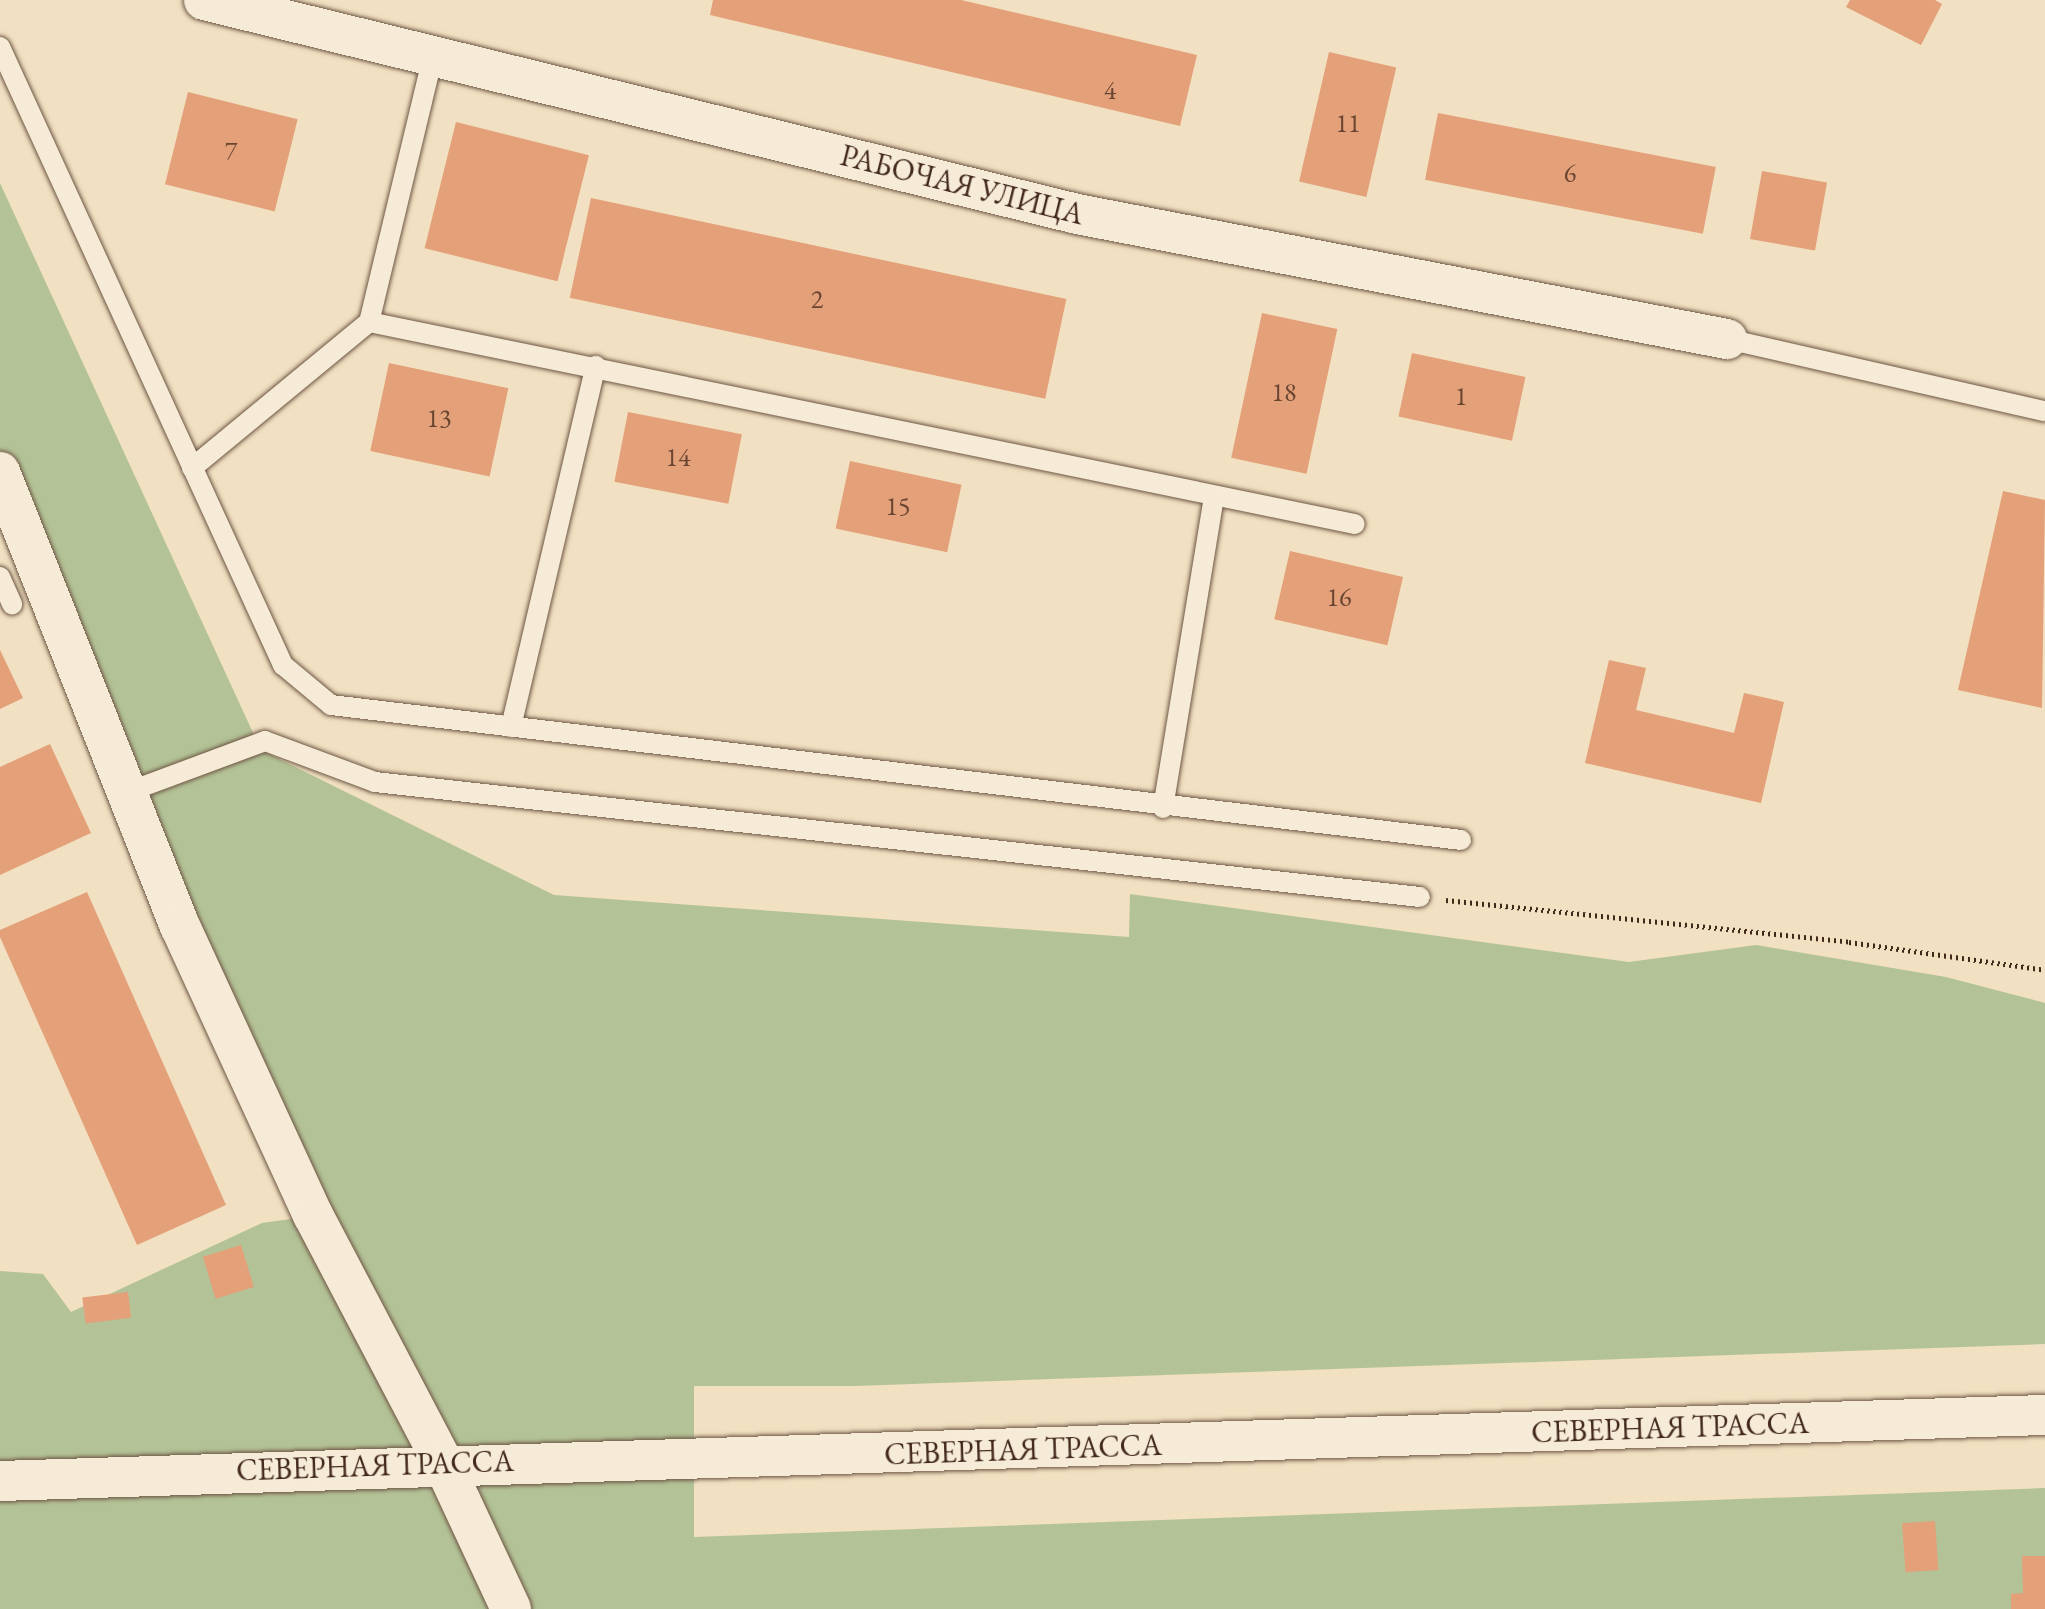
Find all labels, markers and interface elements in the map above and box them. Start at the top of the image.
house number: 4 [1104,75,1116,107]
house number: 11 [1336,108,1360,140]
house number: 7 [225,136,237,168]
street label: РАБОЧАЯ УЛИЦА [837,137,1087,233]
house number: 6 [1564,158,1576,190]
house number: 2 [811,284,823,316]
house number: 18 [1272,377,1296,409]
house number: 1 [1455,381,1467,413]
house number: 13 [427,403,451,435]
house number: 14 [666,442,690,474]
house number: 15 [886,491,910,523]
house number: 16 [1327,582,1351,614]
street label: СЕВЕРНАЯ ТРАССА [1531,1405,1809,1451]
street label: СЕВЕРНАЯ ТРАССА [884,1427,1162,1473]
street label: СЕВЕРНАЯ ТРАССА [236,1443,514,1489]

